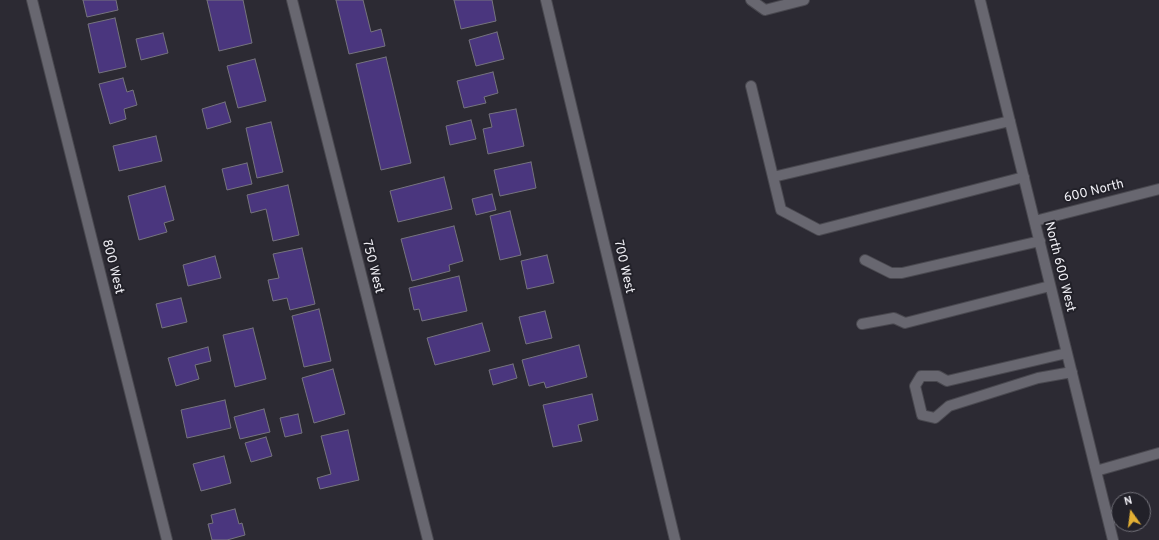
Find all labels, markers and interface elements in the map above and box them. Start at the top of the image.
street label: 600 North [1062,177,1126,207]
street label: North 600 West [1040,220,1078,314]
street label: 800 West [98,238,126,296]
street label: 750 West [358,239,386,295]
street label: 700 West [609,239,637,295]
north arrow [1111,492,1151,532]
text: N [1123,494,1134,509]

